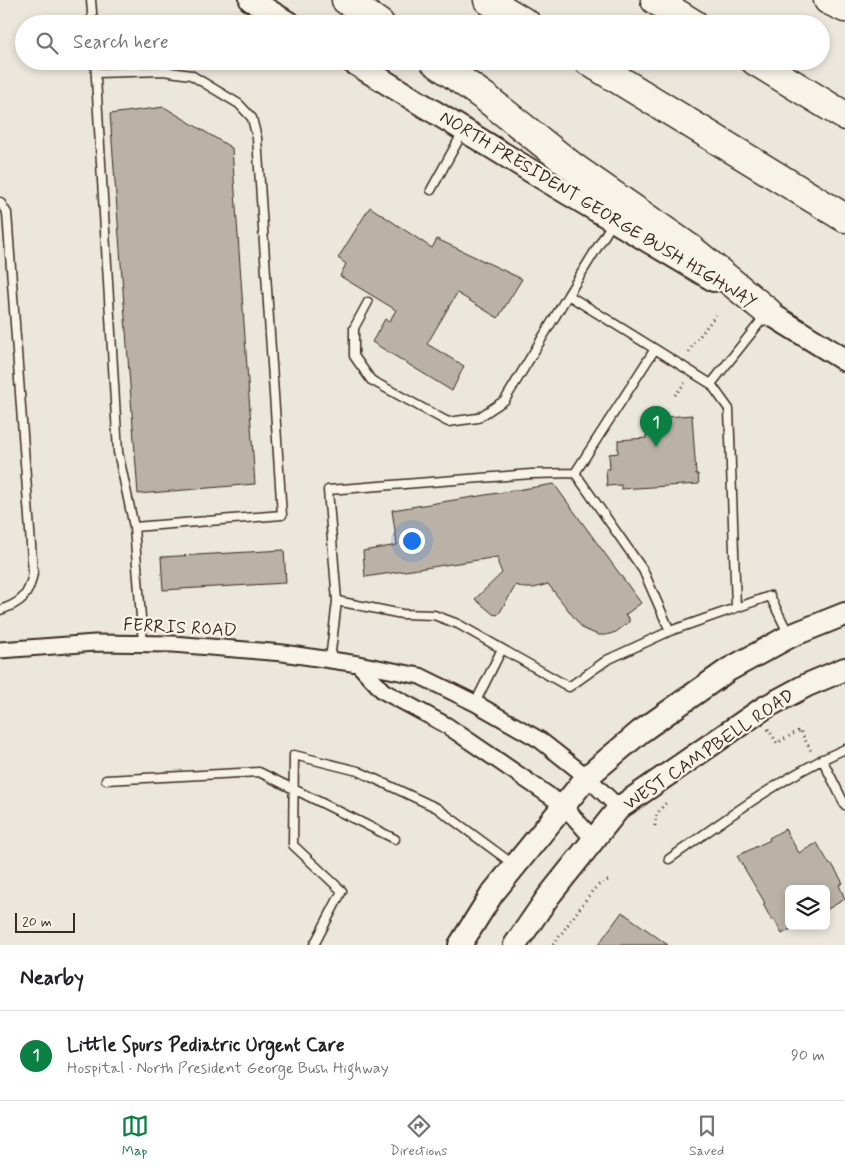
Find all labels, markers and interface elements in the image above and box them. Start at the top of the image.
search box [15,15,830,70]
icon: search [33,29,61,57]
text: Search here [73,30,169,55]
street label: NORTH PRESIDENT GEORGE BUSH HIGHWAY [435,105,761,315]
pin: 1 [640,406,672,447]
your location [399,528,425,554]
street label: FERRIS ROAD [123,613,237,643]
street label: WEST CAMPBELL ROAD [619,684,799,816]
map controls [785,885,830,930]
button: layers [785,885,830,930]
scale bar [15,910,75,933]
text: 20 m [22,913,52,931]
text: Nearby [20,964,84,992]
text: Little Spurs Pediatric Urgent Care [67,1033,345,1058]
text: 1 [32,1045,40,1066]
text: 90 m [791,1045,825,1066]
text: Hospital · North President George Bush Highway [67,1058,389,1079]
tab: Map [121,1112,149,1160]
tab: Directions [390,1112,448,1160]
tab: Saved [689,1112,724,1160]

